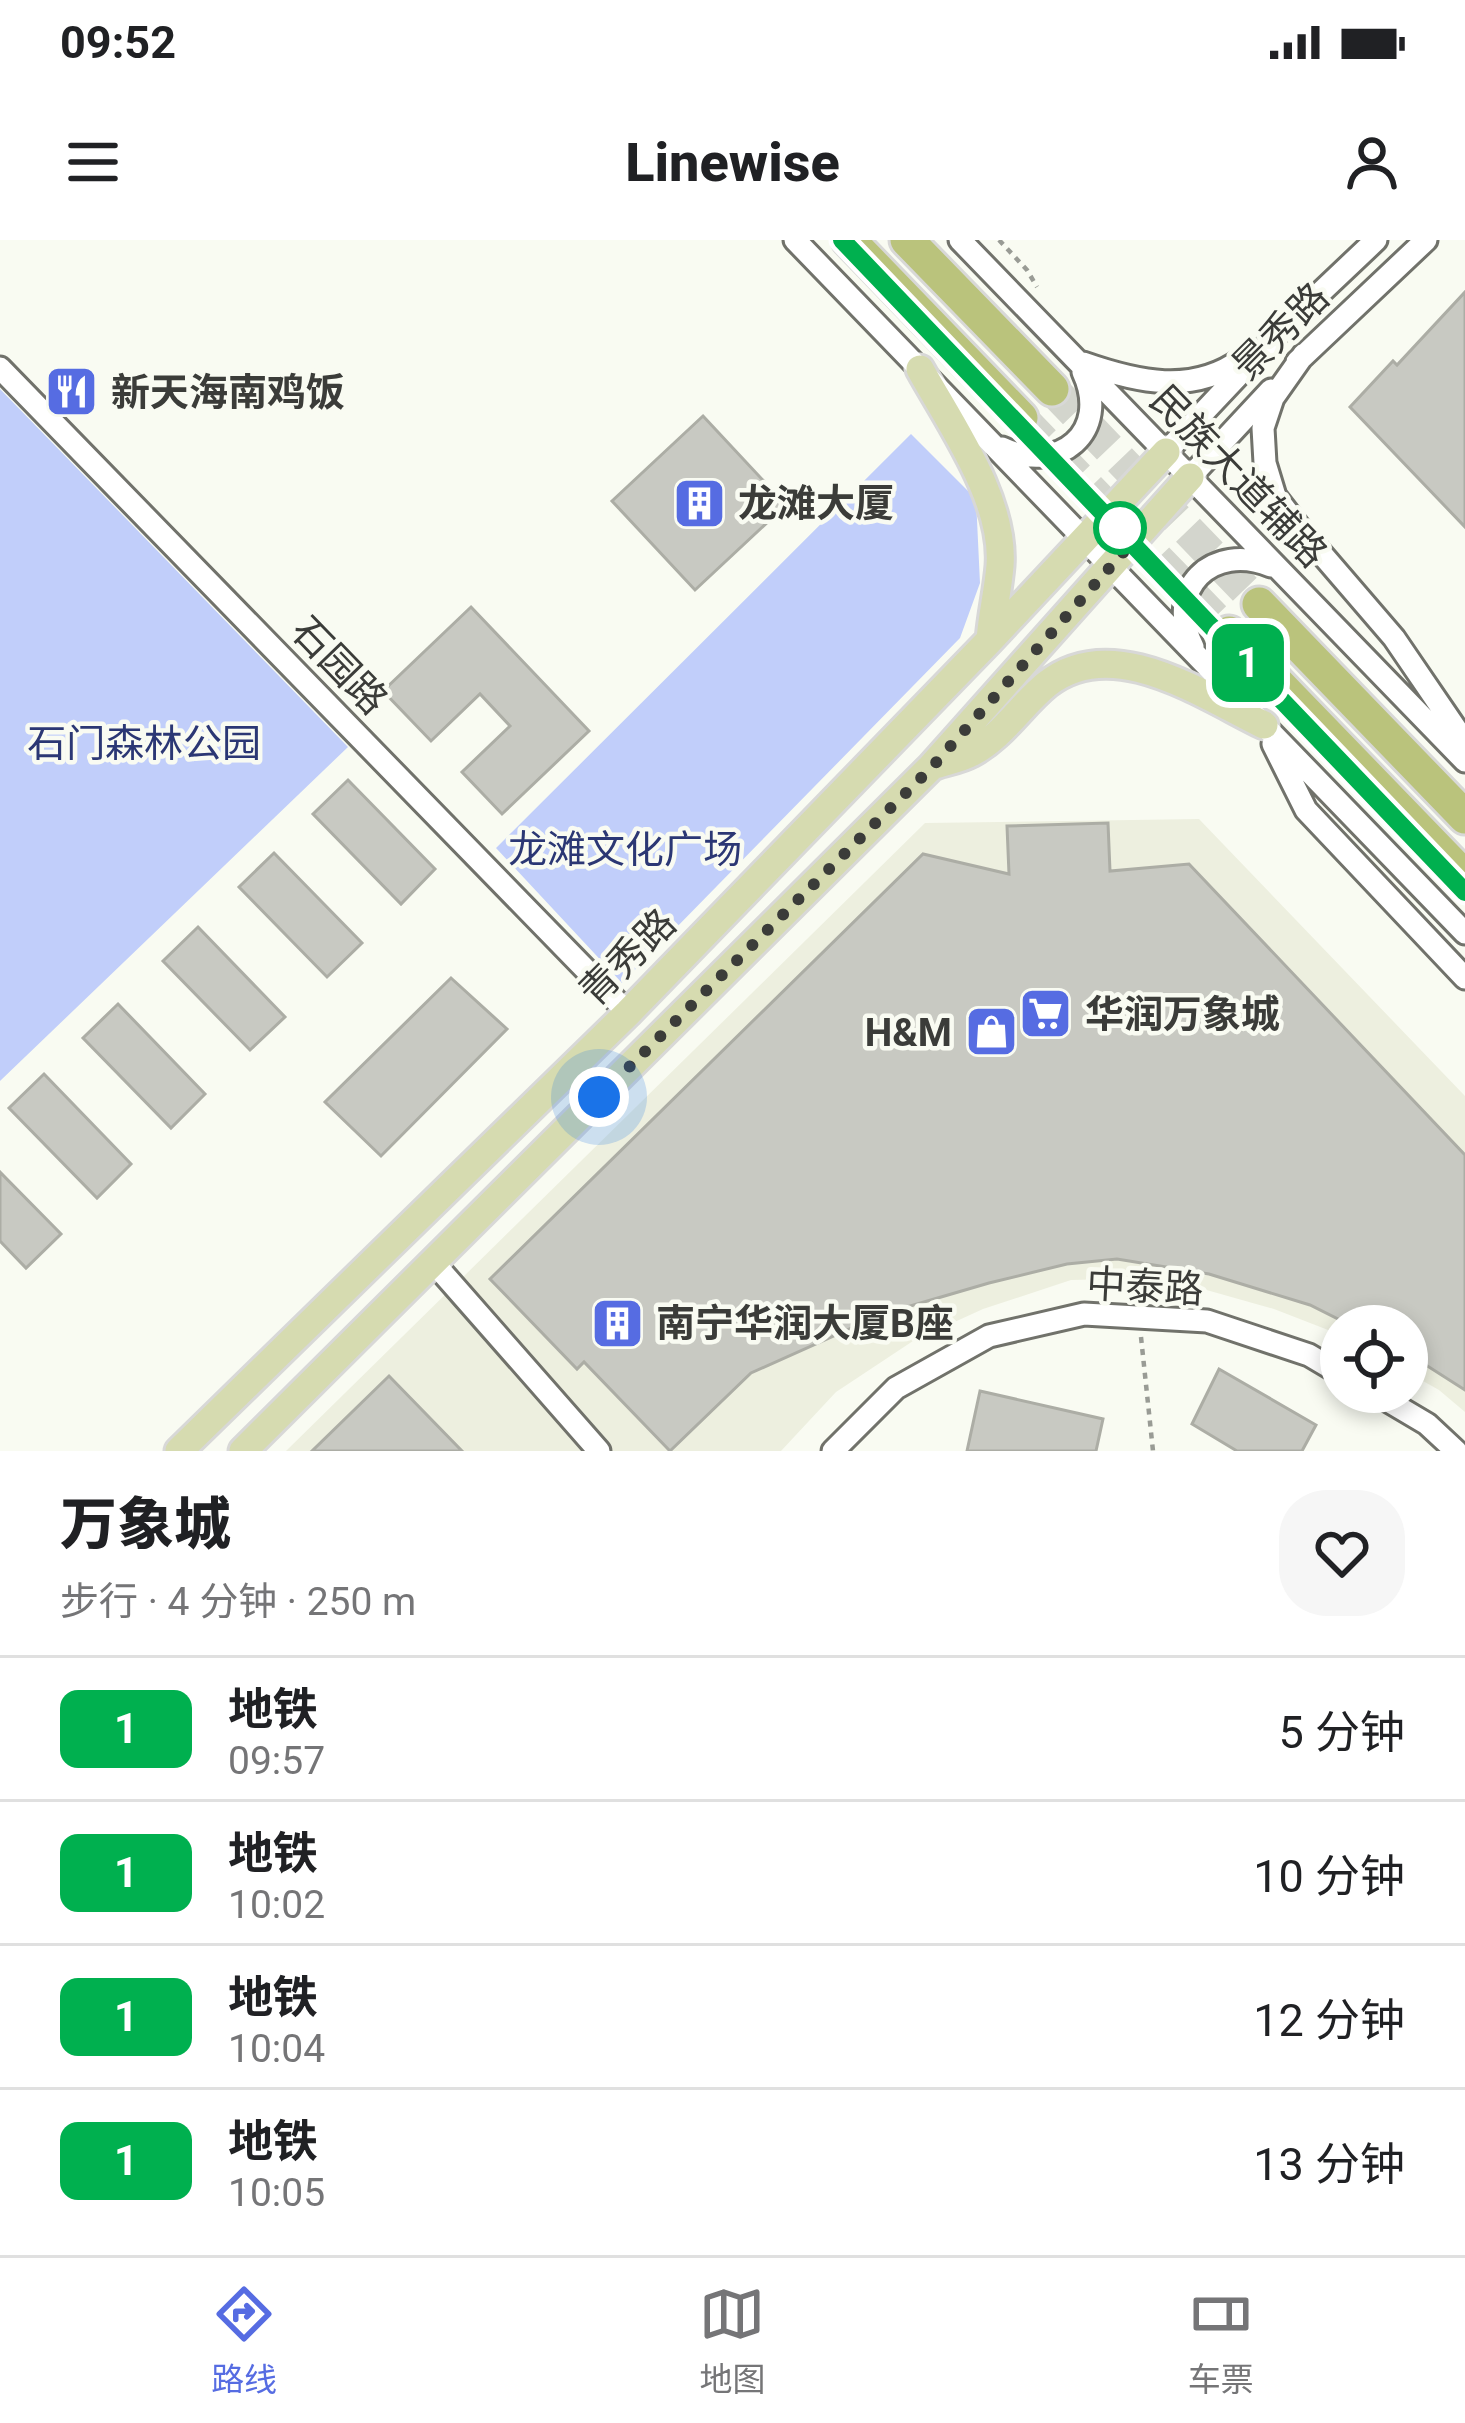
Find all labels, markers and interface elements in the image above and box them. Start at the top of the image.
text: 09:52 [60,16,176,69]
icon: menu [60,129,126,195]
icon: person [1339,129,1405,195]
text: Linewise [625,131,840,194]
street label: 景秀路 [1223,274,1338,389]
restaurant icon: 新天海南鸡饭 [44,364,100,420]
place label: 新天海南鸡饭 [111,370,345,416]
street label: 民族大道辅路 [1140,377,1336,577]
building icon: 龙滩大厦 [671,475,727,531]
place label: 龙滩大厦 [738,481,894,527]
unlabelled marker [1095,503,1145,553]
street label: 石园路 [282,608,396,724]
line badge: 1 [1209,624,1287,702]
text: 1 [1236,638,1260,687]
park label: 石门森林公园 [27,721,261,767]
park label: 龙滩文化广场 [508,827,742,873]
street label: 青秀路 [570,900,685,1015]
supermarket icon: 华润万象城 [1018,986,1074,1042]
place label: 华润万象城 [1085,992,1280,1038]
shop icon: H&M [963,1004,1019,1060]
place label: H&M [865,1010,952,1056]
your location [569,1067,629,1127]
street label: 中泰路 [1085,1261,1205,1313]
building icon: 南宁华润大厦B座 [589,1295,645,1351]
place label: 南宁华润大厦B座 [656,1301,954,1347]
map controls [1320,1305,1428,1413]
button: locate [1320,1305,1428,1413]
button: heart [1279,1490,1405,1616]
text: 万象城 [60,1491,231,1558]
text: 步行 · 4 分钟 · 250 m [60,1579,416,1625]
text: 地铁 [228,1683,318,1736]
text: 1 [114,1704,138,1753]
text: 5 分钟 [1279,1706,1405,1759]
text: 09:57 [228,1738,325,1784]
text: 地铁 [228,1827,318,1880]
text: 1 [114,1848,138,1897]
text: 10 分钟 [1253,1850,1405,1903]
text: 10:02 [228,1882,325,1928]
text: 地铁 [228,1971,318,2024]
text: 1 [114,1992,138,2041]
text: 12 分钟 [1253,1994,1405,2047]
text: 10:04 [228,2026,325,2072]
text: 地铁 [228,2115,318,2168]
text: 1 [114,2136,138,2185]
text: 13 分钟 [1253,2138,1405,2191]
text: 10:05 [228,2170,325,2216]
tab: 路线 [211,2281,277,2401]
tab: 地图 [699,2281,765,2401]
tab: 车票 [1188,2281,1254,2401]

